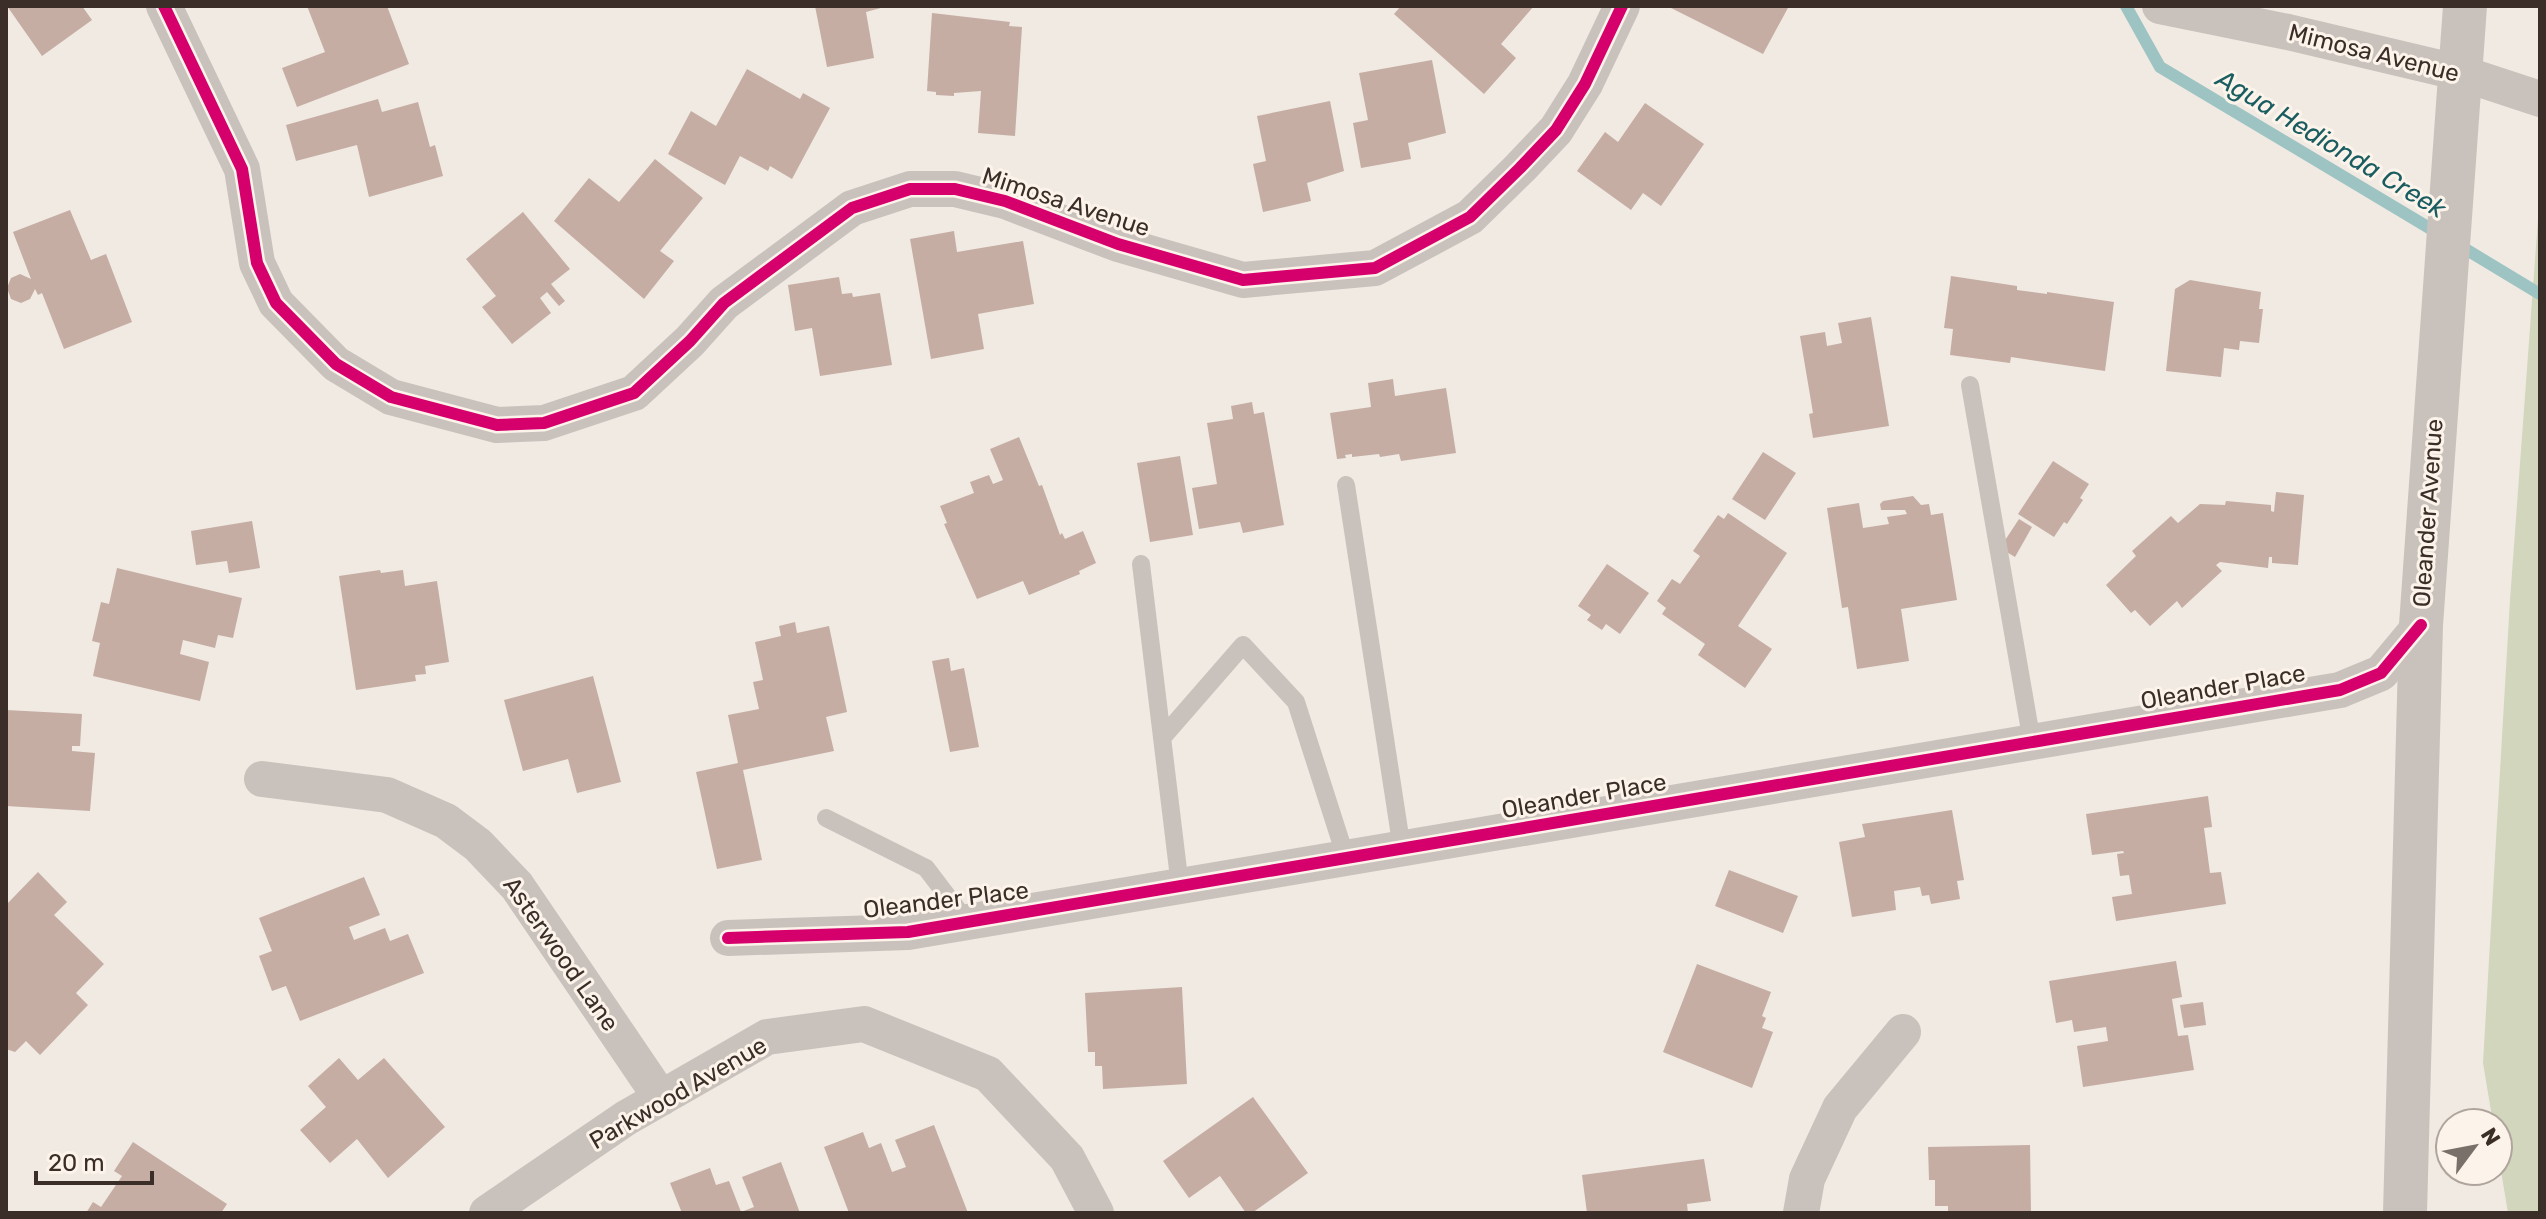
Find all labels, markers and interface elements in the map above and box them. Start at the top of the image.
street label: Mimosa Avenue [2286,18,2462,88]
water label: Agua Hedionda Creek [2209,62,2452,225]
street label: Mimosa Avenue [979,162,1153,242]
street label: Oleander Avenue [2407,418,2449,608]
street label: Oleander Place [2138,659,2308,715]
street label: Oleander Place [1499,768,1669,824]
street label: Asterwood Lane [497,872,625,1036]
street label: Oleander Place [862,876,1030,924]
street label: Parkwood Avenue [584,1031,772,1155]
north arrow [2434,1107,2514,1187]
text: N [2475,1123,2506,1151]
scale bar [36,1135,152,1185]
text: 20 m [48,1149,105,1177]

